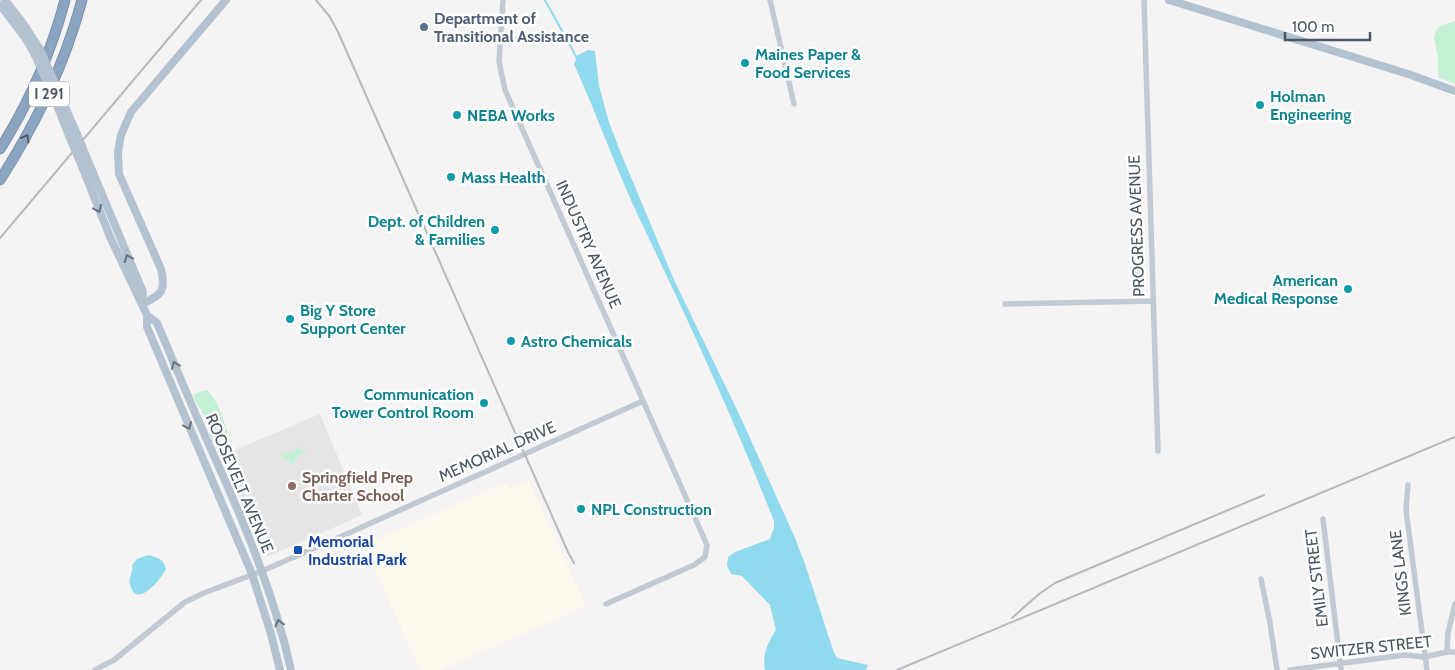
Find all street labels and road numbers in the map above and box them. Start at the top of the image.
road number: I 291 [29,82,69,106]
street label: PROGRESS AVENUE [1125,155,1148,297]
street label: INDUSTRY AVENUE [552,177,625,311]
street label: ROOSEVELT AVENUE [202,411,278,556]
street label: MEMORIAL DRIVE [436,417,559,486]
street label: EMILY STREET [1301,527,1332,628]
street label: KINGS LANE [1386,529,1415,617]
street label: SWITZER STREET [1310,632,1433,663]

